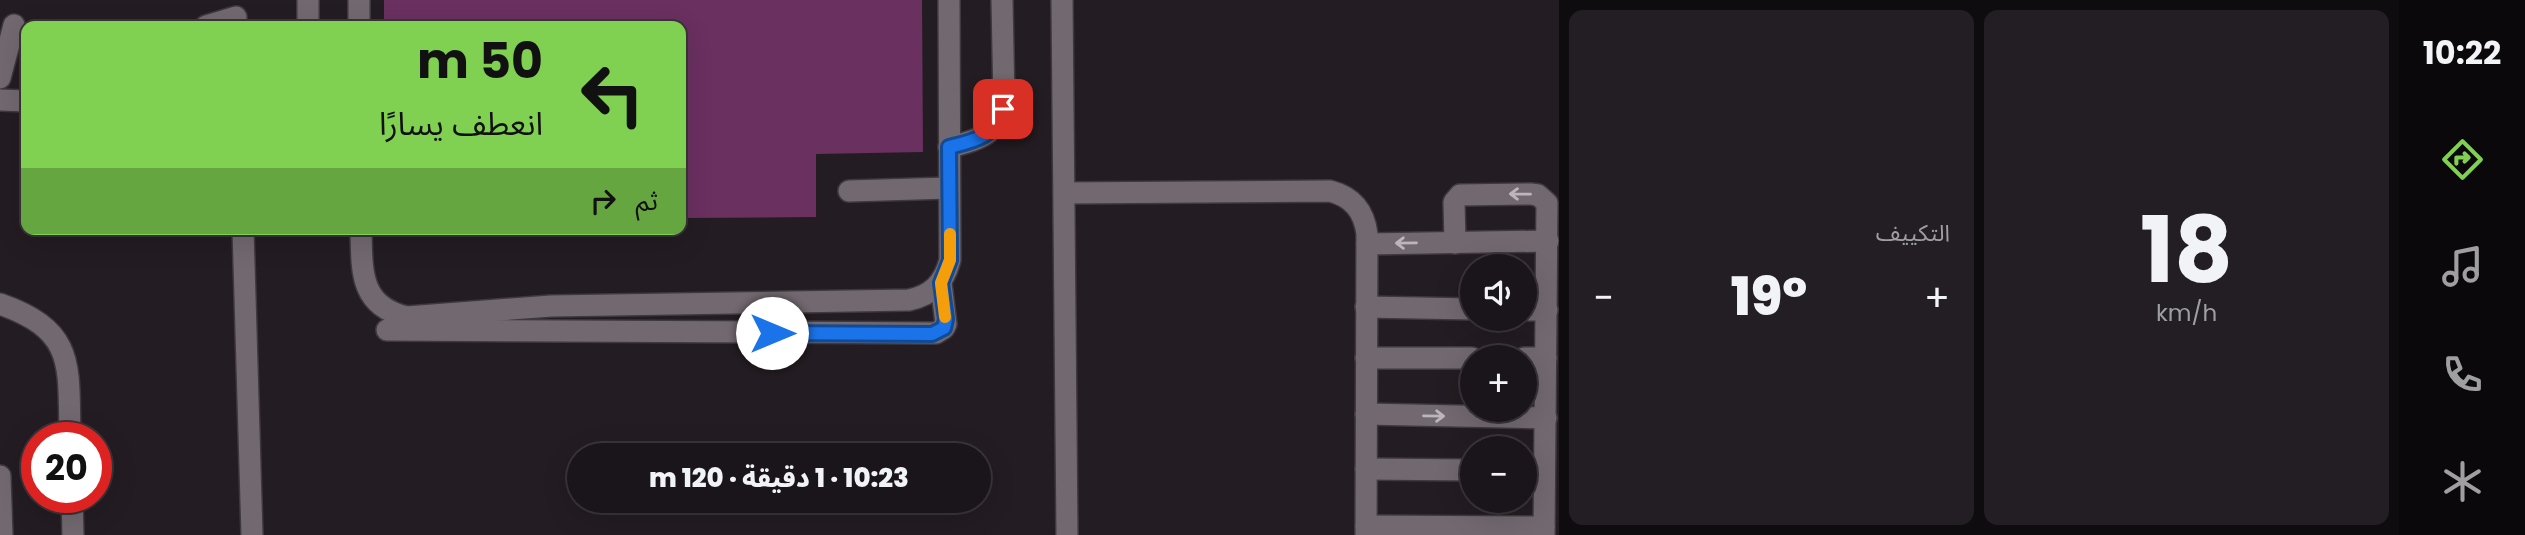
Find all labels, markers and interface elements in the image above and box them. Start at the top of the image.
text: 50 m [417,27,543,95]
text: 10:22 [2423,30,2501,75]
icon: left [567,49,658,140]
pin [973,79,1033,139]
icon: arrive [984,90,1022,128]
text: انعطف يسارًا [379,101,543,146]
icon: directions [2438,135,2487,184]
icon: right [584,182,622,220]
text: ثم [636,183,658,219]
text: 18 [2140,186,2233,314]
one-way arrow [1509,187,1532,201]
text: التكييف [1876,217,1950,249]
one-way arrow [1395,237,1418,250]
icon: music [2438,242,2487,291]
map controls [1460,254,1537,513]
button: sound [1460,254,1537,331]
text: 19° [1731,260,1807,333]
text: − [1593,271,1614,324]
text: + [1924,271,1950,324]
position arrow [735,296,809,370]
text: km/h [2156,297,2217,329]
button: + [1460,345,1537,422]
icon: phone [2438,350,2487,399]
one-way arrow [1422,409,1445,422]
speed limit sign: 20 [21,422,112,513]
button: − [1460,436,1537,513]
icon: climate [2438,457,2487,506]
text: 10:23 · 1 دقيقة · 120 m [649,460,909,496]

